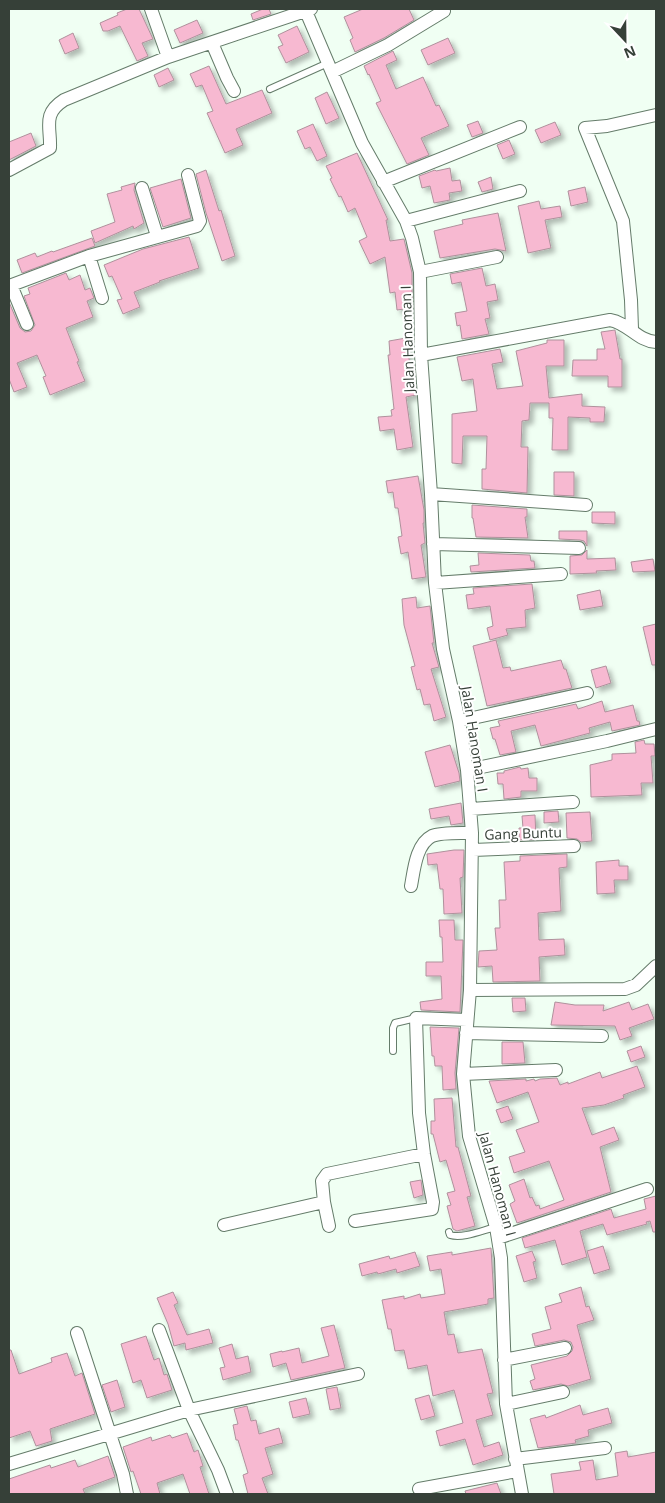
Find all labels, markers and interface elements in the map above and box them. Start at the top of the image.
north arrow [600,15,650,65]
text: N [621,42,639,63]
street label: Jalan Hanoman I [396,285,418,395]
street label: Jalan Hanoman I [457,683,493,793]
street label: Gang Buntu [484,822,562,844]
street label: Jalan Hanoman I [474,1128,521,1238]

